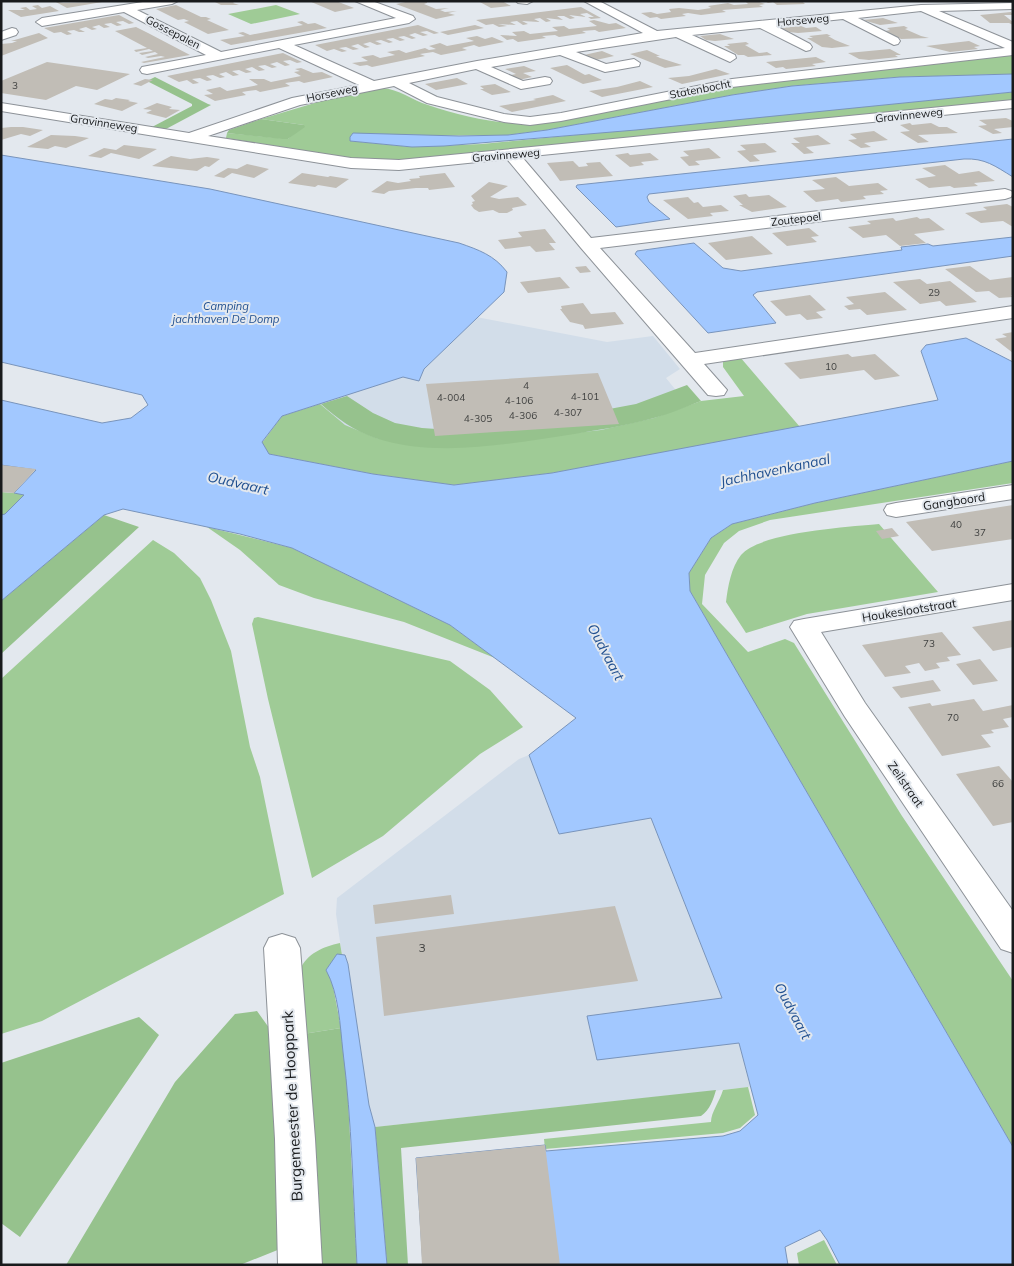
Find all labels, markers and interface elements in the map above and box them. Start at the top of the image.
street label: Horseweg [776,11,830,29]
street label: Gossepalen [143,12,203,52]
street label: Statenbocht [668,76,732,102]
house number: 3 [12,79,18,92]
street label: Horseweg [305,81,359,105]
street label: Gravinneweg [875,104,943,126]
street label: Gravinneweg [69,111,139,135]
street label: Gravinneweg [472,145,540,165]
street label: Zoutepoel [770,209,822,229]
house number: 29 [928,286,940,299]
water label: Camping jachthaven De Domp [171,299,280,326]
house number: 10 [825,360,837,373]
house number: 4 [523,379,529,392]
house number: 4-101 [571,390,599,403]
house number: 4-004 [437,391,465,404]
house number: 4-106 [505,394,533,407]
house number: 4-307 [554,406,582,419]
house number: 4-306 [509,409,537,422]
house number: 4-305 [464,412,492,425]
water label: Jachhavenkanaal [718,449,832,491]
water label: Oudvaart [206,467,271,499]
street label: Gangboord [922,489,986,513]
house number: 40 [950,518,962,531]
house number: 37 [974,526,986,539]
street label: Houkeslootstraat [861,595,957,625]
water label: Oudvaart [584,621,629,684]
house number: 73 [923,637,935,650]
house number: 70 [947,711,959,724]
street label: Zeilstraat [885,758,927,810]
house number: 66 [992,777,1004,790]
house number: 3 [418,940,426,955]
water label: Oudvaart [771,980,816,1043]
street label: Burgemeester de Hooppark [278,1010,306,1202]

